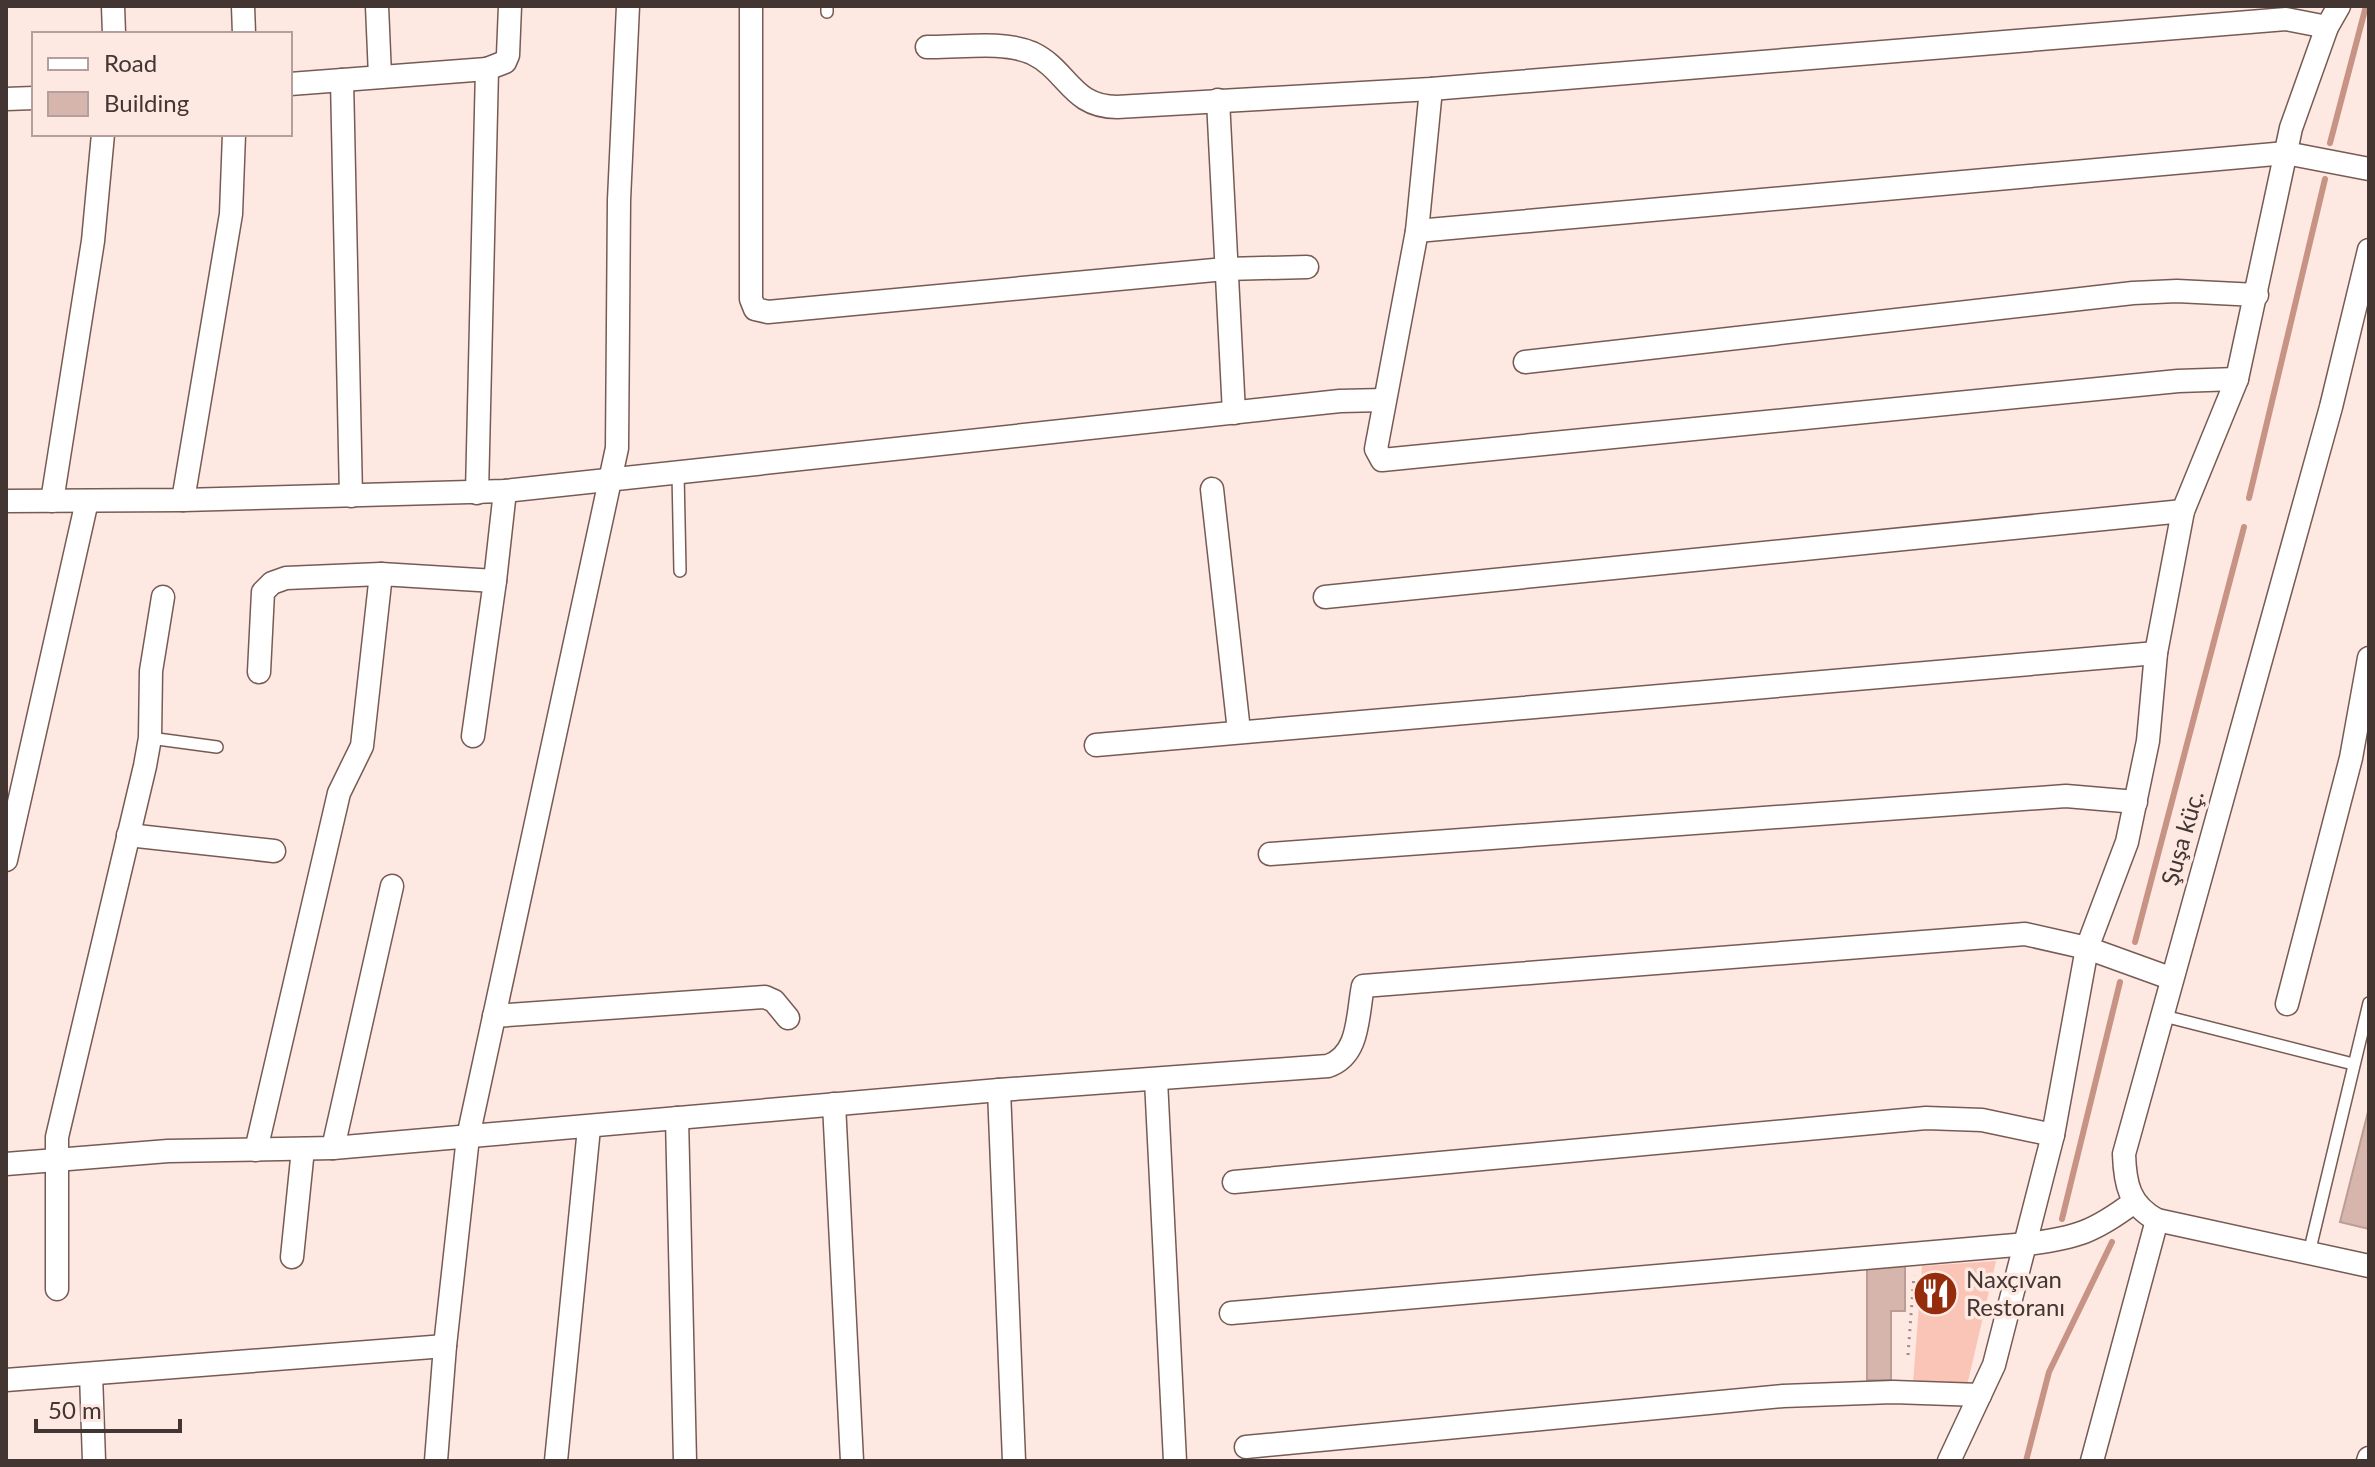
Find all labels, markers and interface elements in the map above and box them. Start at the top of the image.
legend [32,32,292,136]
text: Road [104,48,157,77]
text: Building [104,88,189,117]
street label: Şuşa küç. [2154,787,2209,888]
place label: Naxçıvan Restoranı [1966,1264,2065,1321]
restaurant icon: Naxçıvan Restoranı [1911,1270,1959,1318]
scale bar [36,1383,180,1433]
text: 50 m [48,1395,102,1424]

